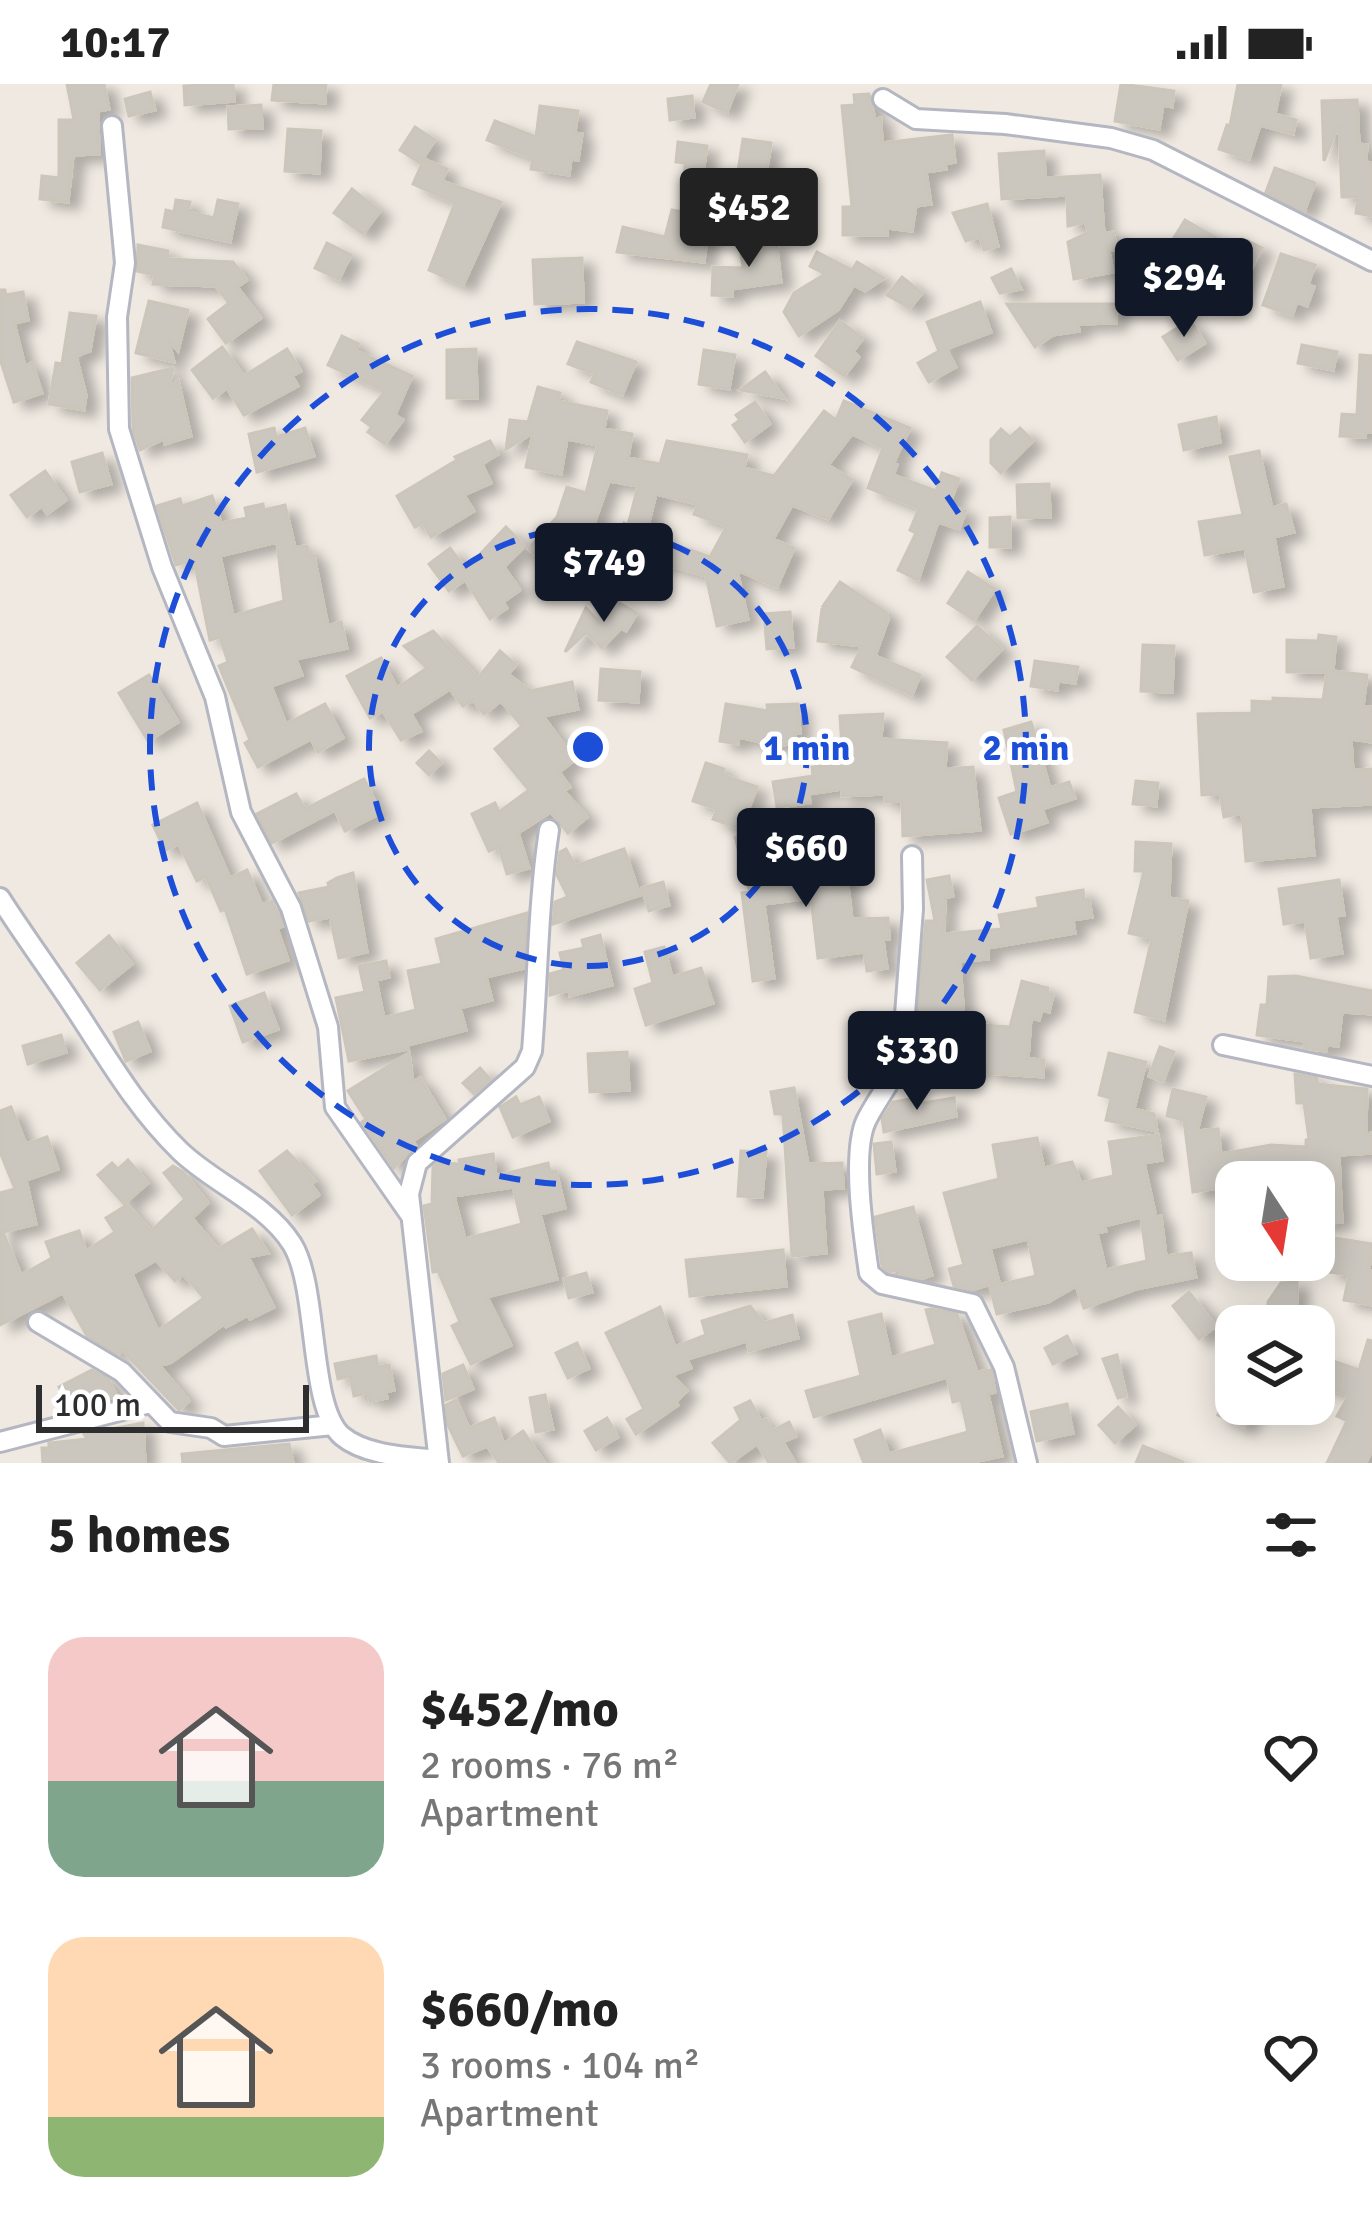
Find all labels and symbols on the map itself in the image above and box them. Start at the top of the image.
pin: $452 [678,168,820,270]
pin: $294 [1113,238,1255,340]
pin: $749 [533,523,675,625]
centre of rings [567,726,609,768]
text: 1 min [764,726,850,771]
text: 2 min [983,726,1069,771]
pin: $660 [735,808,877,910]
pin: $330 [846,1011,988,1113]
north arrow [1215,1161,1335,1281]
scale bar [36,1379,309,1432]

